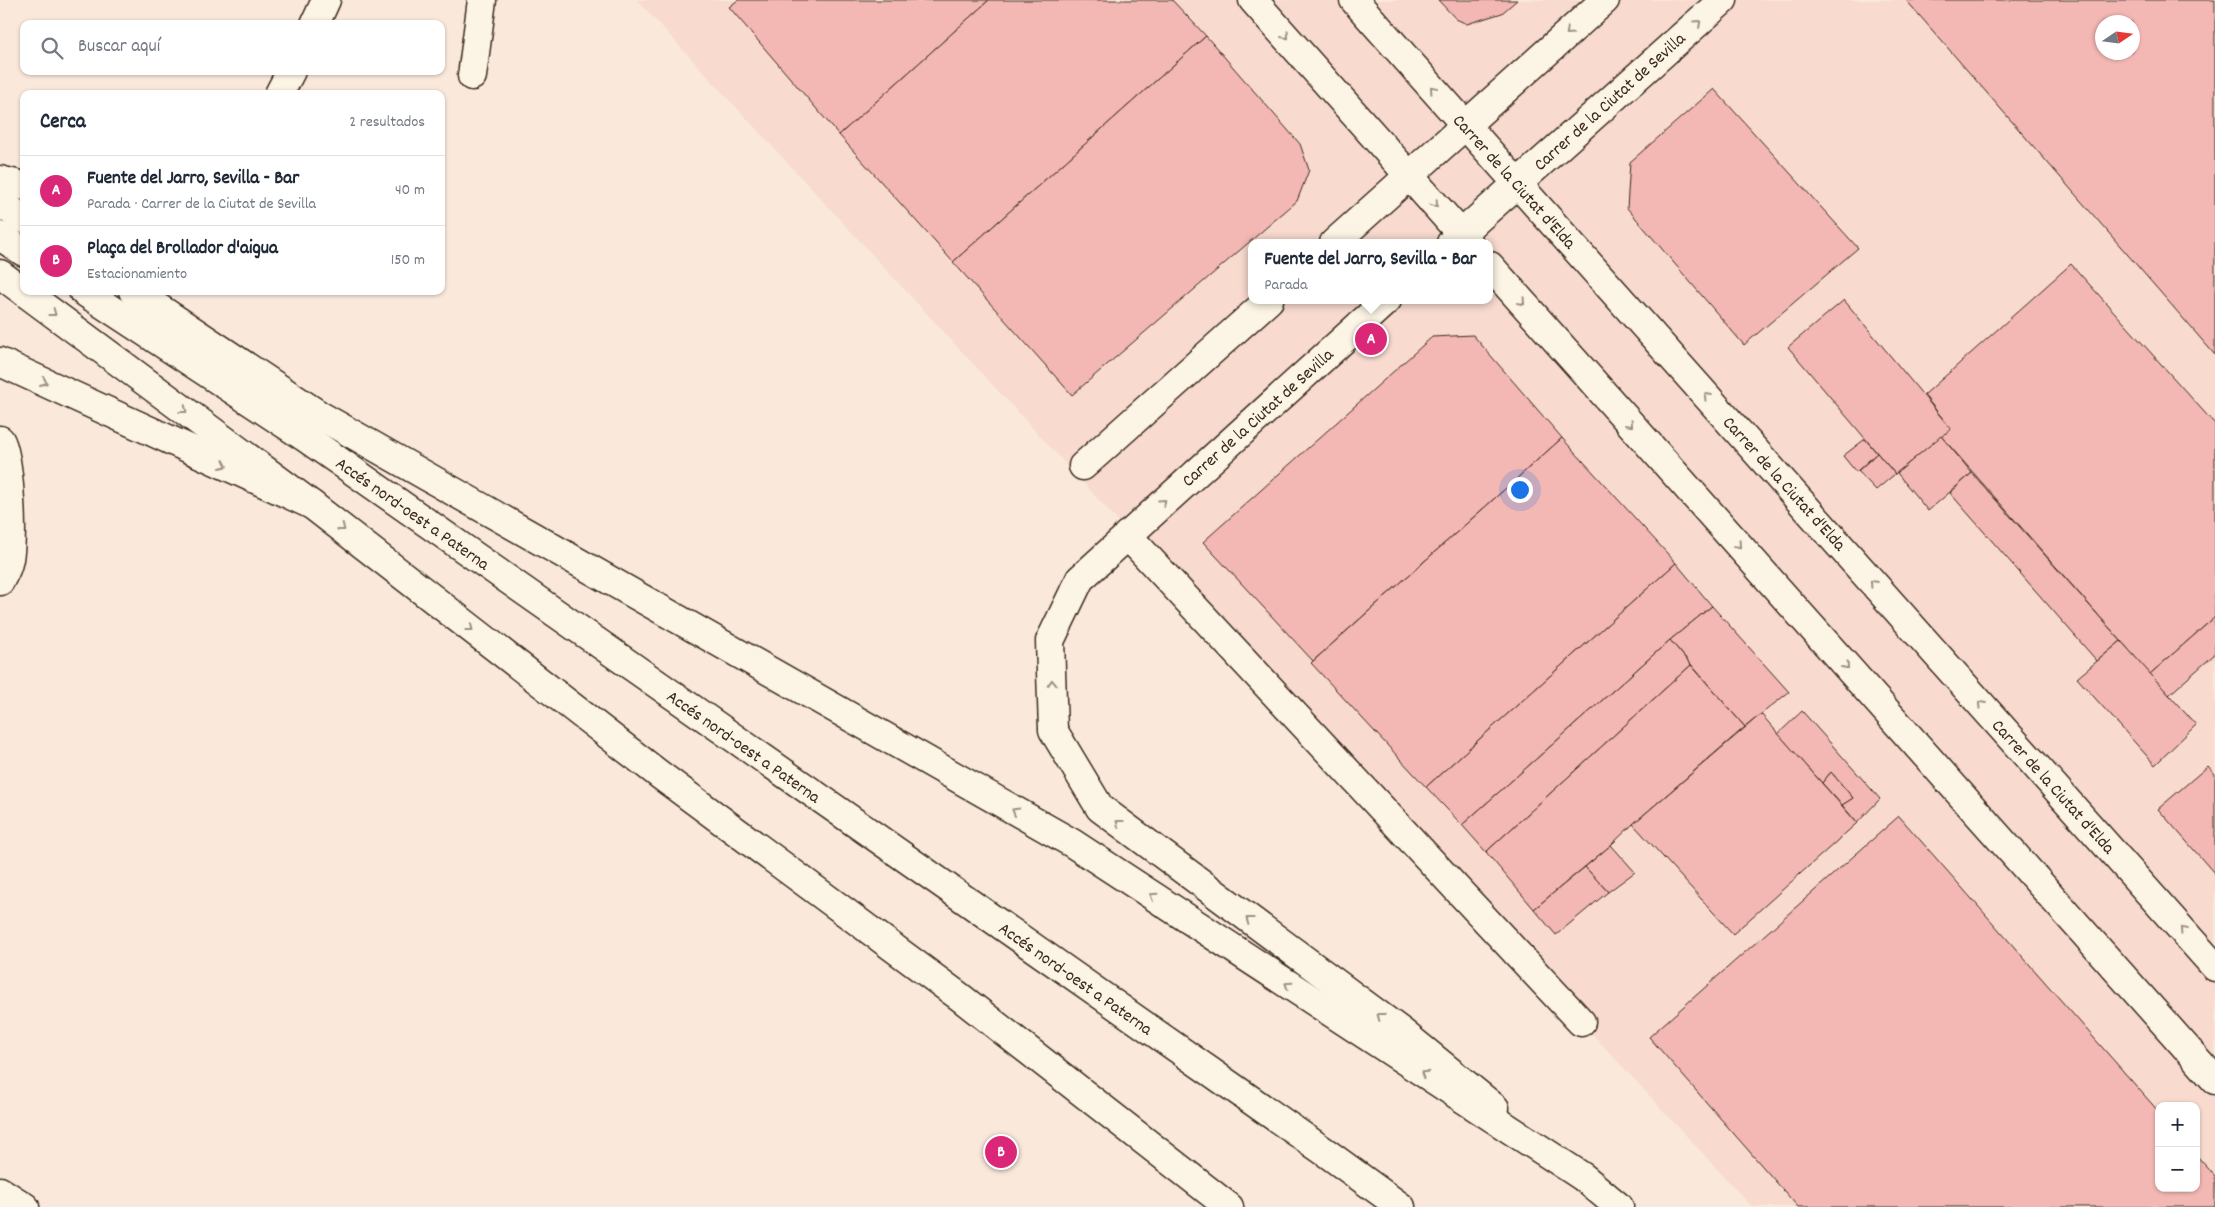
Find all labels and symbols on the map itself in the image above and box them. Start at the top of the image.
north arrow [2095,15,2140,60]
one-way arrow [1692,19,1701,28]
street label: Carrer de la Ciutat de Sevilla [1529,27,1693,178]
one-way arrow [1566,27,1575,35]
one-way arrow [1280,31,1289,40]
one-way arrow [1430,85,1439,94]
street label: Carrer de la Ciutat d'Elda [1446,110,1581,256]
one-way arrow [1430,199,1439,208]
one-way arrow [1516,297,1525,306]
one-way arrow [47,308,56,316]
pin: A [1355,320,1387,358]
street label: Carrer de la Ciutat de Sevilla [1177,343,1341,494]
one-way arrow [39,376,48,387]
one-way arrow [1704,393,1713,402]
one-way arrow [178,404,188,413]
street label: Carrer de la Ciutat d'Elda [1716,412,1851,558]
one-way arrow [1624,418,1633,427]
street label: Accés nord-oest a Paterna [330,452,494,578]
one-way arrow [219,458,228,469]
your location [1507,477,1533,503]
one-way arrow [1158,499,1167,508]
one-way arrow [336,523,345,531]
one-way arrow [1732,539,1741,548]
one-way arrow [1871,580,1879,589]
one-way arrow [464,622,474,631]
one-way arrow [1841,661,1850,670]
one-way arrow [1046,678,1057,686]
street label: Accés nord-oest a Paterna [661,685,825,811]
one-way arrow [1978,701,1987,710]
street label: Carrer de la Ciutat d'Elda [1985,715,2120,861]
one-way arrow [1011,807,1020,817]
one-way arrow [1116,820,1125,828]
one-way arrow [1149,893,1158,902]
street label: Accés nord-oest a Paterna [993,917,1157,1043]
one-way arrow [1246,917,1255,925]
one-way arrow [2179,927,2188,936]
one-way arrow [1285,982,1294,991]
one-way arrow [1377,1014,1386,1022]
one-way arrow [1421,1071,1430,1080]
pin: B [985,1133,1017,1171]

